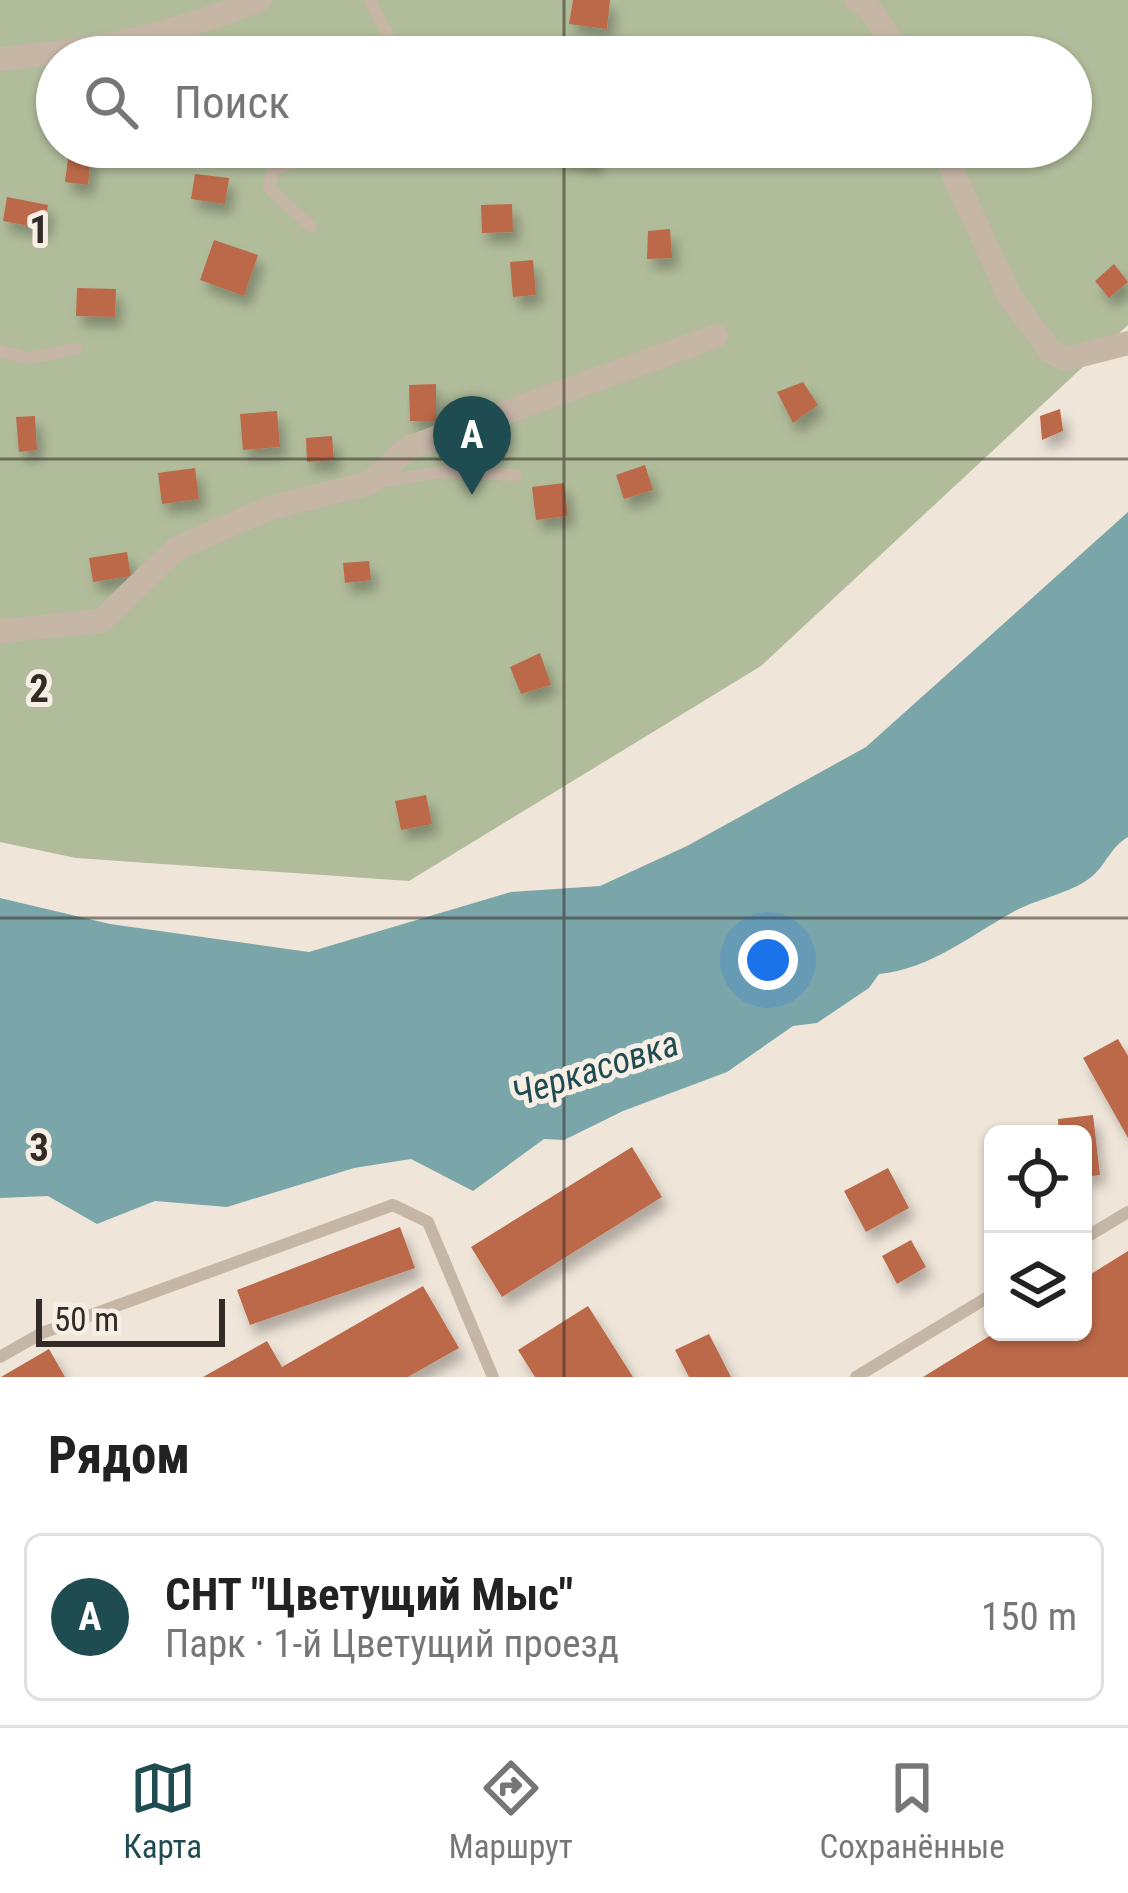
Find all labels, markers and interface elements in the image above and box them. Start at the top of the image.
search box [36,36,1092,168]
icon: search [78,69,144,135]
text: Поиск [174,76,290,129]
text: 1 [29,207,49,253]
pin: A [433,396,511,495]
text: 2 [29,666,49,712]
your location [738,930,798,990]
water label: Черкасовка [507,1022,684,1116]
text: 3 [29,1125,49,1171]
map controls [984,1125,1092,1341]
button: locate [984,1125,1092,1233]
button: layers [984,1233,1092,1341]
scale bar [36,1293,225,1346]
text: 50 m [54,1300,119,1339]
text: Рядом [48,1426,190,1485]
text: СНТ "Цветущий Мыс" [165,1568,573,1621]
text: A [78,1594,102,1640]
text: 150 m [981,1594,1077,1640]
text: Парк · 1-й Цветущий проезд [165,1621,619,1667]
tab: Карта [123,1755,202,1866]
tab: Маршрут [449,1755,573,1866]
tab: Сохранённые [819,1755,1005,1866]

